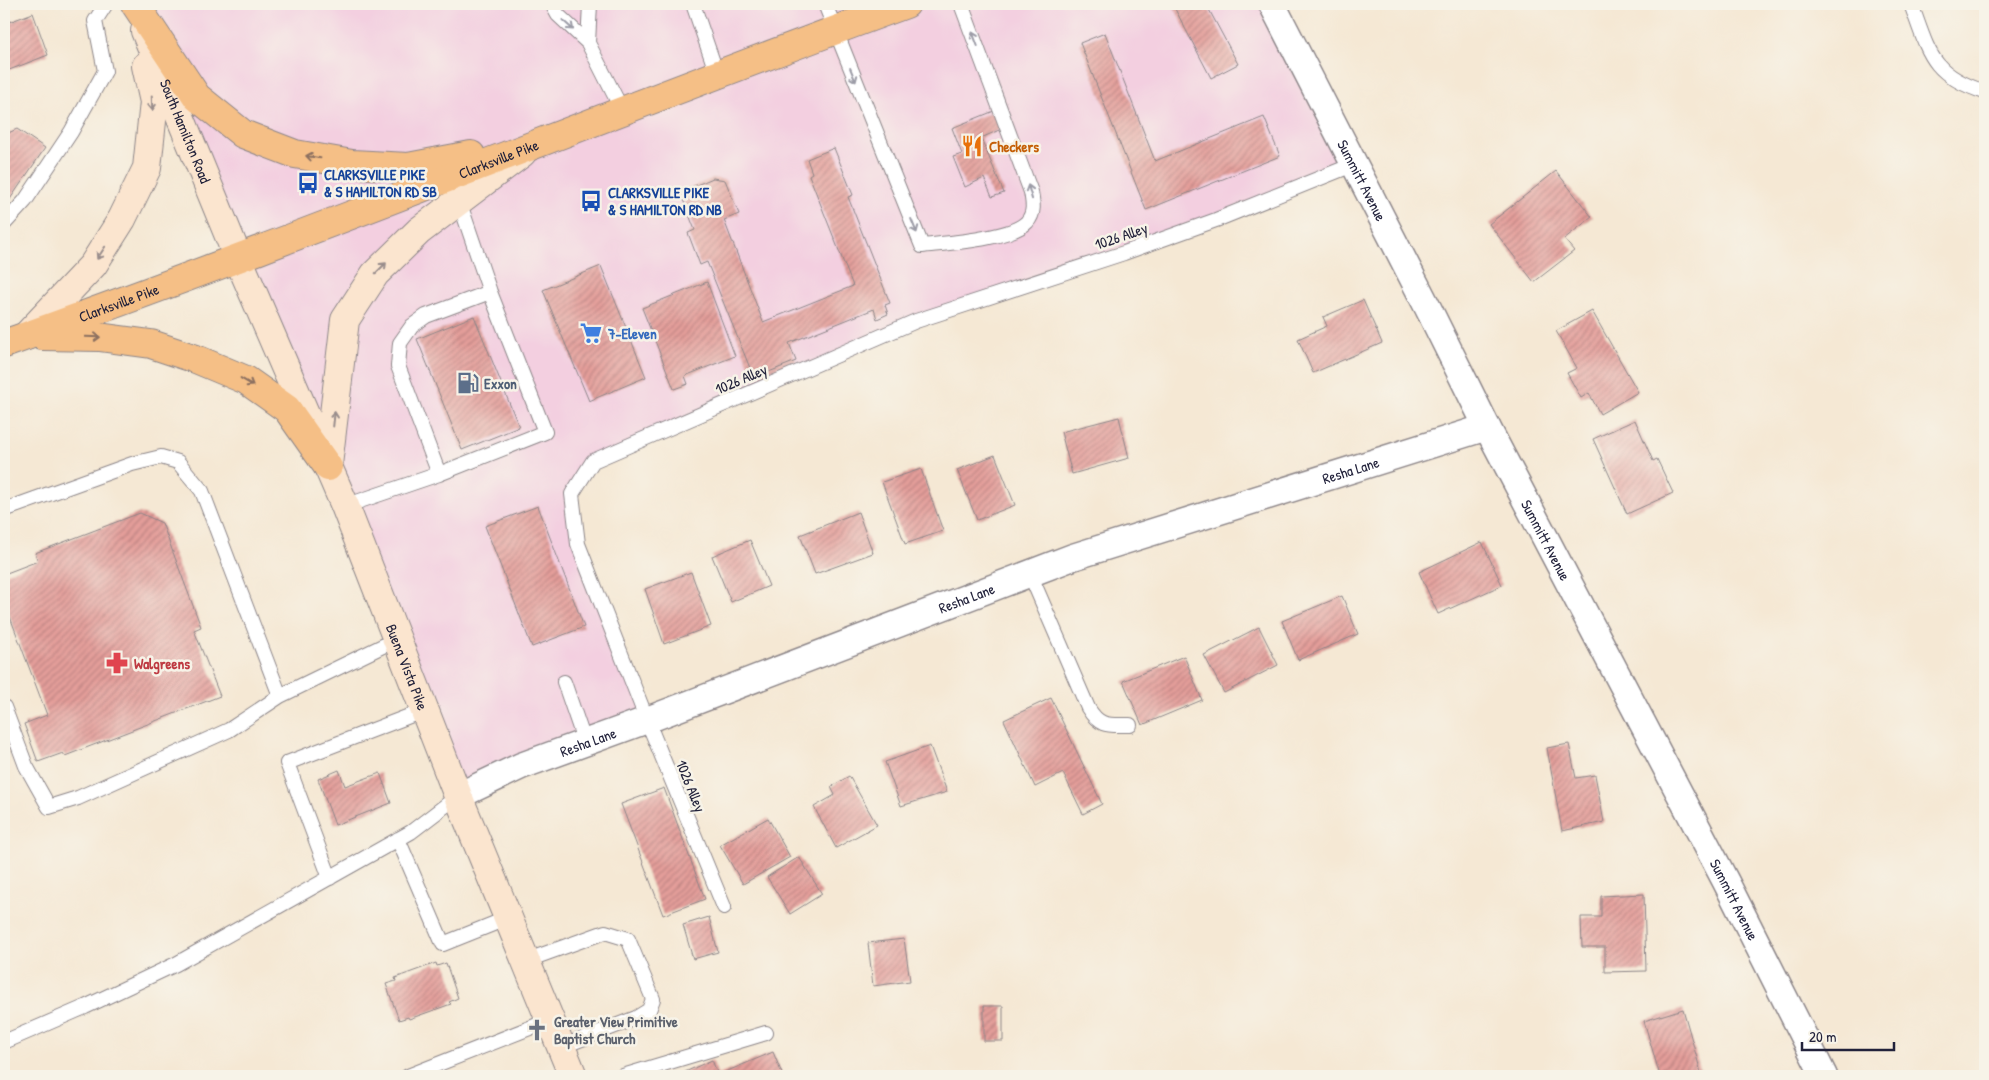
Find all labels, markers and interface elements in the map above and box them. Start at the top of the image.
one-way arrow [562,19,575,31]
one-way arrow [970,32,979,47]
one-way arrow [849,67,859,82]
street label: South Hamilton Road [155,76,217,186]
one-way arrow [148,94,157,110]
restaurant icon: Checkers [959,133,985,159]
street label: Clarksville Pike [455,134,541,183]
place label: Checkers [989,136,1039,157]
street label: Summitt Avenue [1333,136,1392,224]
one-way arrow [306,152,322,162]
place label: CLARKSVILLE PIKE & S HAMILTON RD SB [324,164,437,202]
bus stop icon: CLARKSVILLE PIKE & S HAMILTON RD SB [295,170,321,196]
place label: CLARKSVILLE PIKE & S HAMILTON RD NB [608,182,722,220]
one-way arrow [1025,184,1035,200]
bus stop icon: CLARKSVILLE PIKE & S HAMILTON RD NB [578,188,604,214]
street label: 1026 Alley [1092,217,1150,255]
one-way arrow [910,218,919,233]
one-way arrow [95,246,106,260]
one-way arrow [375,262,387,274]
street label: Clarksville Pike [76,278,162,327]
supermarket icon: 7-Eleven [578,320,604,346]
place label: 7-Eleven [607,323,657,344]
one-way arrow [84,332,100,342]
street label: 1026 Alley [712,359,770,399]
fuel station icon: Exxon [455,370,481,396]
place label: Exxon [484,373,517,394]
one-way arrow [240,377,255,387]
one-way arrow [329,411,338,427]
street label: Resha Lane [1320,451,1382,489]
street label: Summitt Avenue [1516,496,1576,584]
street label: Resha Lane [935,577,998,618]
street label: Buena Vista Pike [381,621,434,713]
pharmacy icon: Walgreens [104,650,130,676]
place label: Walgreens [134,653,190,675]
street label: Resha Lane [557,722,619,761]
street label: 1026 Alley [671,757,711,815]
street label: Summitt Avenue [1705,855,1764,944]
place label: Greater View Primitive Baptist Church [554,1011,678,1050]
church icon: Greater View Primitive Baptist Church [524,1017,550,1043]
scale bar [1802,1020,1894,1052]
text: 20 m [1809,1026,1836,1047]

